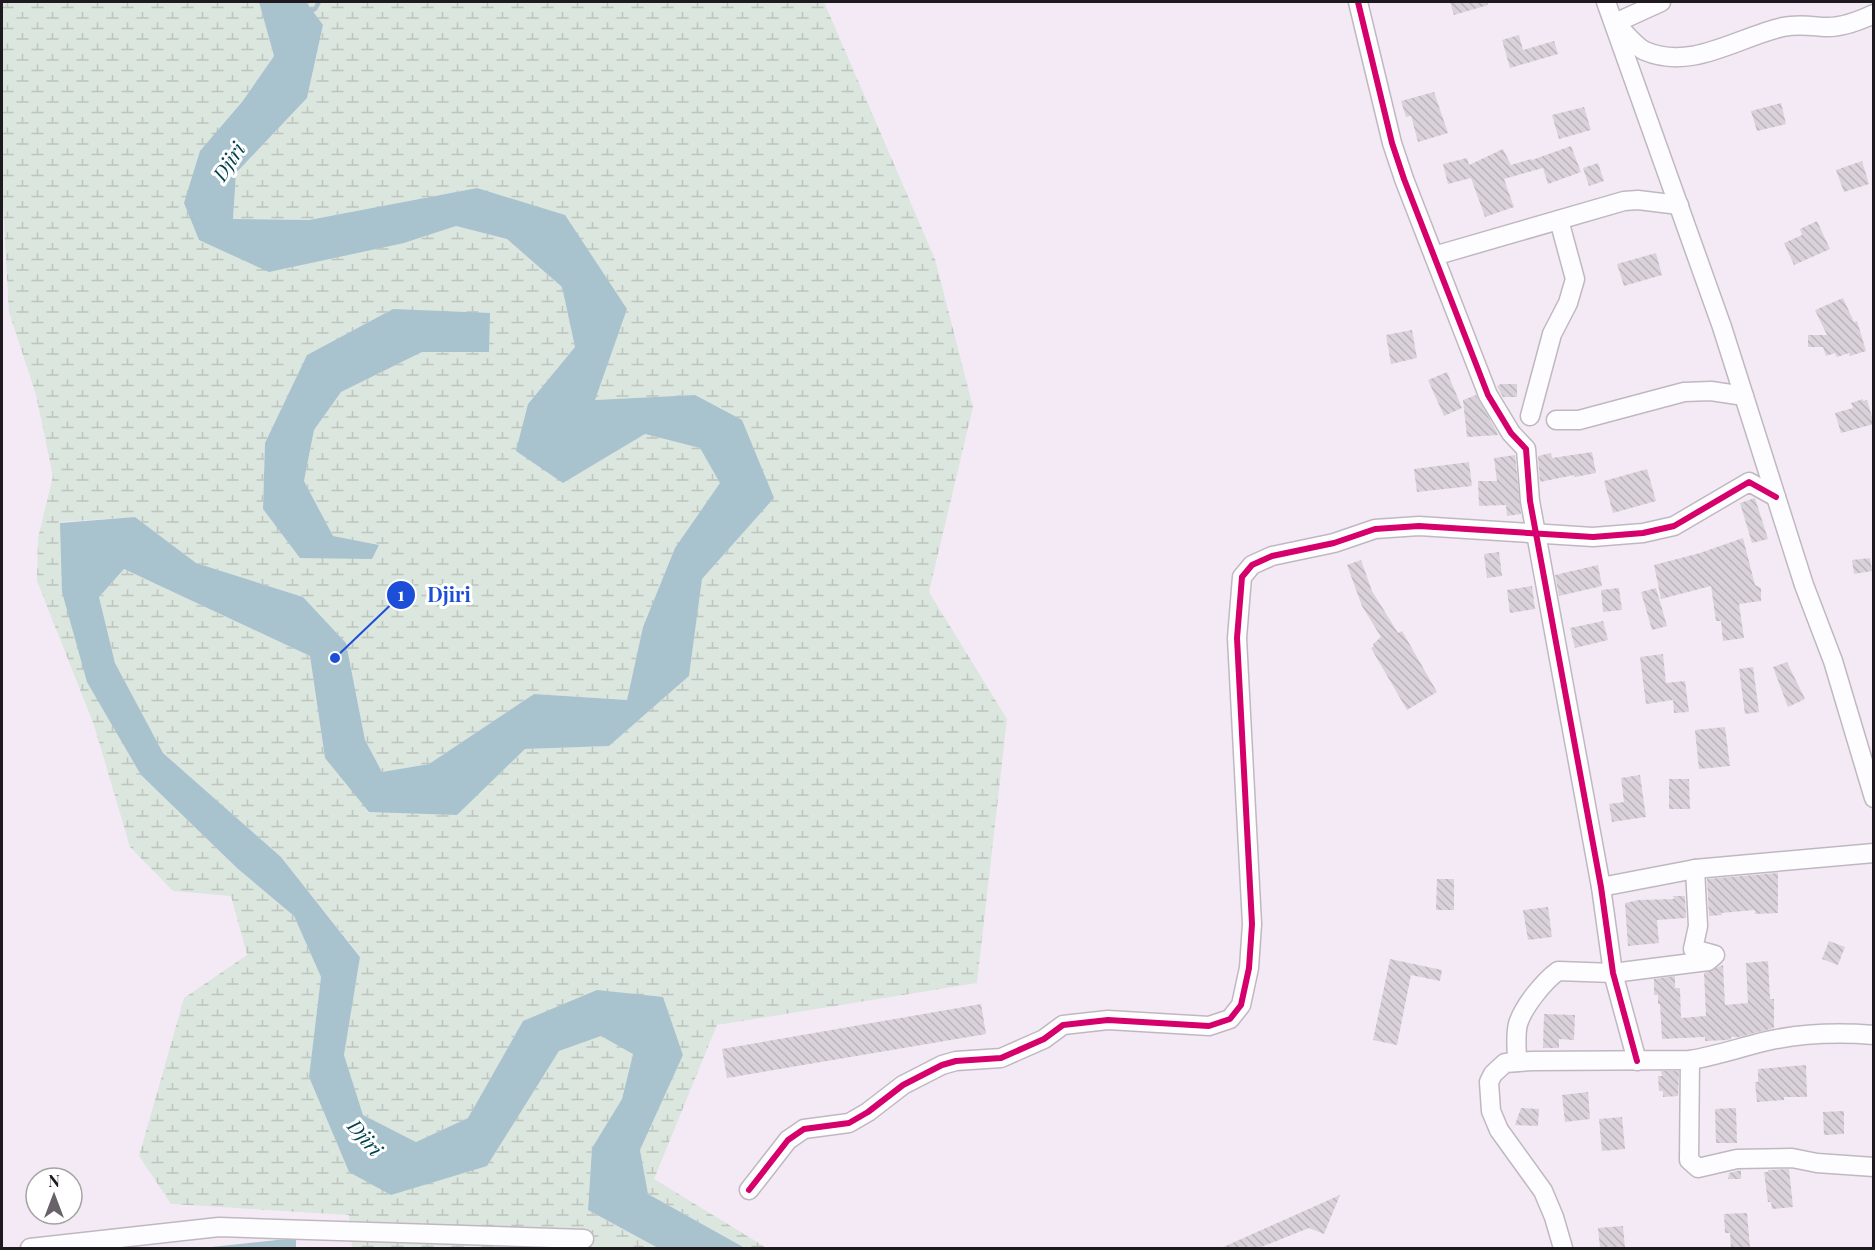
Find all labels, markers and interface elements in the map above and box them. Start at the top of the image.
water label: Djiri [205,136,251,186]
callout: Djiri [386,576,483,614]
text: Djiri [427,580,471,607]
text: 1 [398,582,405,606]
water label: Djiri [342,1112,390,1162]
north arrow [24,1166,84,1226]
text: N [48,1170,60,1191]

